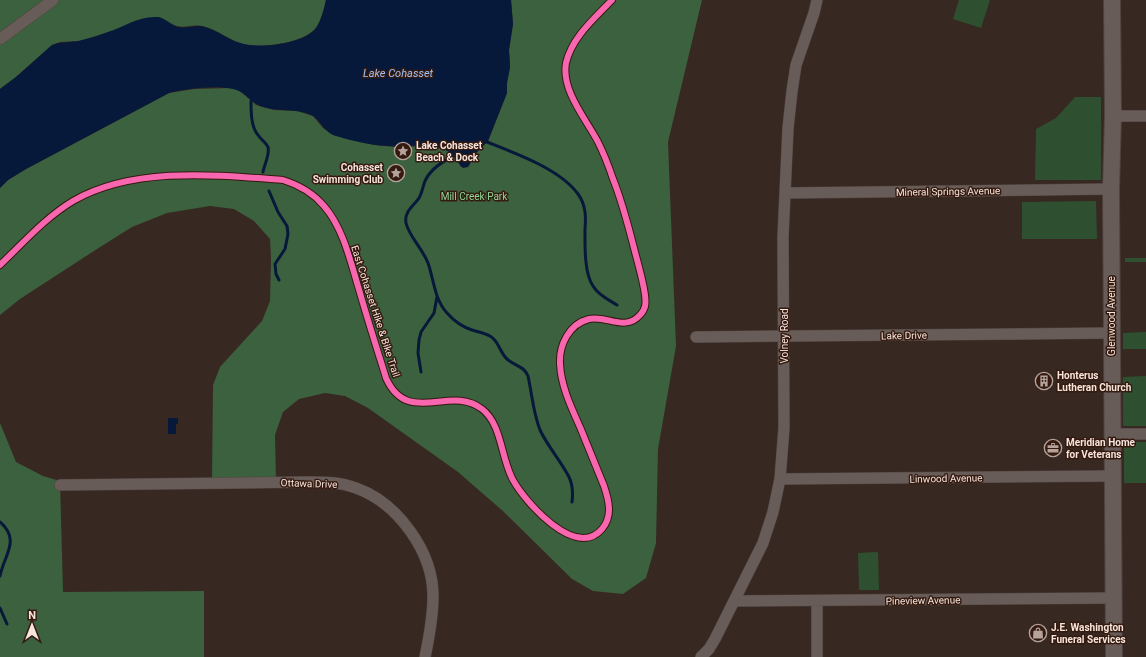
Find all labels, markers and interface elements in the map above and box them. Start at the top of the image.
water label: Lake Cohasset [363,67,434,80]
place label: Lake Cohasset Beach & Dock [416,140,483,163]
place icon: Lake Cohasset Beach & Dock [393,141,413,161]
place label: Cohasset Swimming Club [313,162,384,185]
place icon: Cohasset Swimming Club [386,163,406,183]
street label: Mineral Springs Avenue [896,185,1000,198]
park label: Mill Creek Park [441,191,508,202]
street label: East Cohasset Hike & Bike Trail [349,244,402,378]
street label: Glenwood Avenue [1106,276,1117,356]
street label: Volney Road [779,308,790,364]
street label: Lake Drive [881,330,927,341]
place label: Honterus Lutheran Church [1057,370,1132,393]
building icon: Honterus Lutheran Church [1034,371,1054,391]
place label: Meridian Home for Veterans [1066,437,1136,460]
office icon: Meridian Home for Veterans [1043,438,1063,458]
street label: Linwood Avenue [909,472,983,485]
street label: Ottawa Drive [280,477,338,490]
street label: Pineview Avenue [886,594,960,607]
north arrow [12,605,52,645]
text: N [28,609,36,622]
place label: J.E. Washington Funeral Services [1051,622,1126,645]
shop icon: J.E. Washington Funeral Services [1028,623,1048,643]

